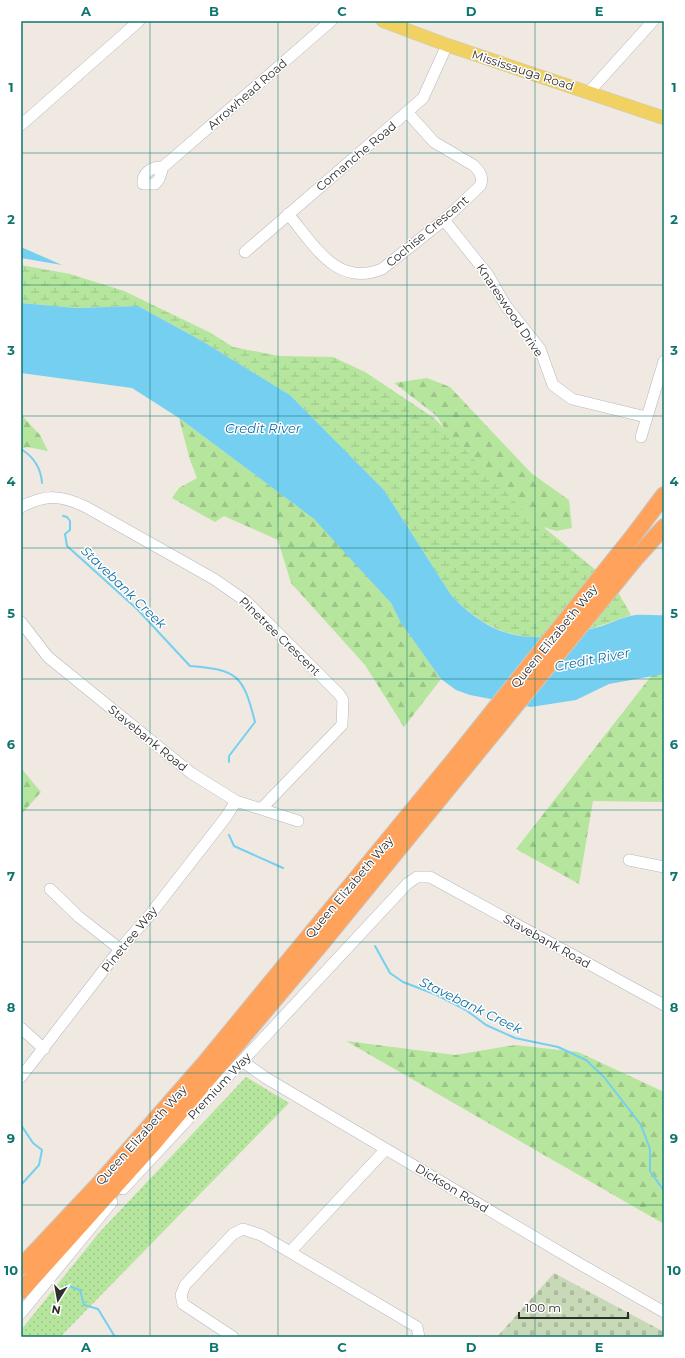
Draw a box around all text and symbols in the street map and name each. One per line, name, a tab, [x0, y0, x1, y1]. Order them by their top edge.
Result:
text: A	[80, 3, 92, 19]
text: B	[209, 3, 219, 19]
text: C	[337, 3, 347, 19]
text: D	[466, 3, 477, 19]
text: E	[595, 3, 604, 19]
street label: Mississauga Road	[470, 46, 576, 94]
street label: Arrowhead Road	[204, 55, 290, 133]
text: 1	[8, 79, 14, 95]
text: 1	[671, 79, 677, 95]
street label: Comanche Road	[313, 118, 399, 194]
street label: Cochise Crescent	[383, 192, 471, 270]
text: 2	[7, 211, 15, 227]
text: 2	[670, 211, 678, 227]
street label: Knareswood Drive	[473, 260, 547, 360]
text: 3	[6, 342, 15, 358]
text: 3	[669, 342, 678, 358]
water label: Credit River	[225, 420, 302, 436]
text: 4	[7, 473, 16, 489]
text: 4	[670, 473, 679, 489]
water label: Stavebank Creek	[78, 542, 171, 633]
street label: Queen Elizabeth Way	[508, 581, 601, 691]
street label: Pinetree Crescent	[236, 593, 324, 679]
text: 5	[7, 605, 15, 621]
text: 5	[670, 605, 678, 621]
water label: Credit River	[553, 644, 632, 674]
street label: Stavebank Road	[105, 701, 191, 775]
text: 6	[7, 736, 16, 752]
text: 6	[670, 736, 679, 752]
street label: Queen Elizabeth Way	[302, 832, 397, 941]
text: 7	[7, 868, 15, 884]
text: 7	[670, 868, 678, 884]
street label: Pinetree Way	[98, 903, 160, 975]
street label: Stavebank Road	[501, 911, 593, 971]
water label: Stavebank Creek	[417, 973, 526, 1037]
text: 8	[7, 999, 16, 1015]
text: 8	[670, 999, 679, 1015]
street label: Premium Way	[184, 1049, 254, 1123]
street label: Queen Elizabeth Way	[92, 1082, 190, 1188]
text: 9	[7, 1130, 15, 1146]
text: 9	[670, 1130, 678, 1146]
street label: Dickson Road	[413, 1160, 491, 1216]
text: 10	[4, 1262, 18, 1278]
text: 10	[667, 1262, 681, 1278]
north arrow	[38, 1280, 78, 1320]
scale bar	[519, 1294, 628, 1320]
text: 100 m	[525, 1300, 561, 1315]
text: N	[50, 1302, 62, 1318]
text: A	[80, 1339, 92, 1355]
text: B	[209, 1339, 219, 1355]
text: C	[337, 1339, 347, 1355]
text: D	[466, 1339, 477, 1355]
text: E	[595, 1339, 604, 1355]

